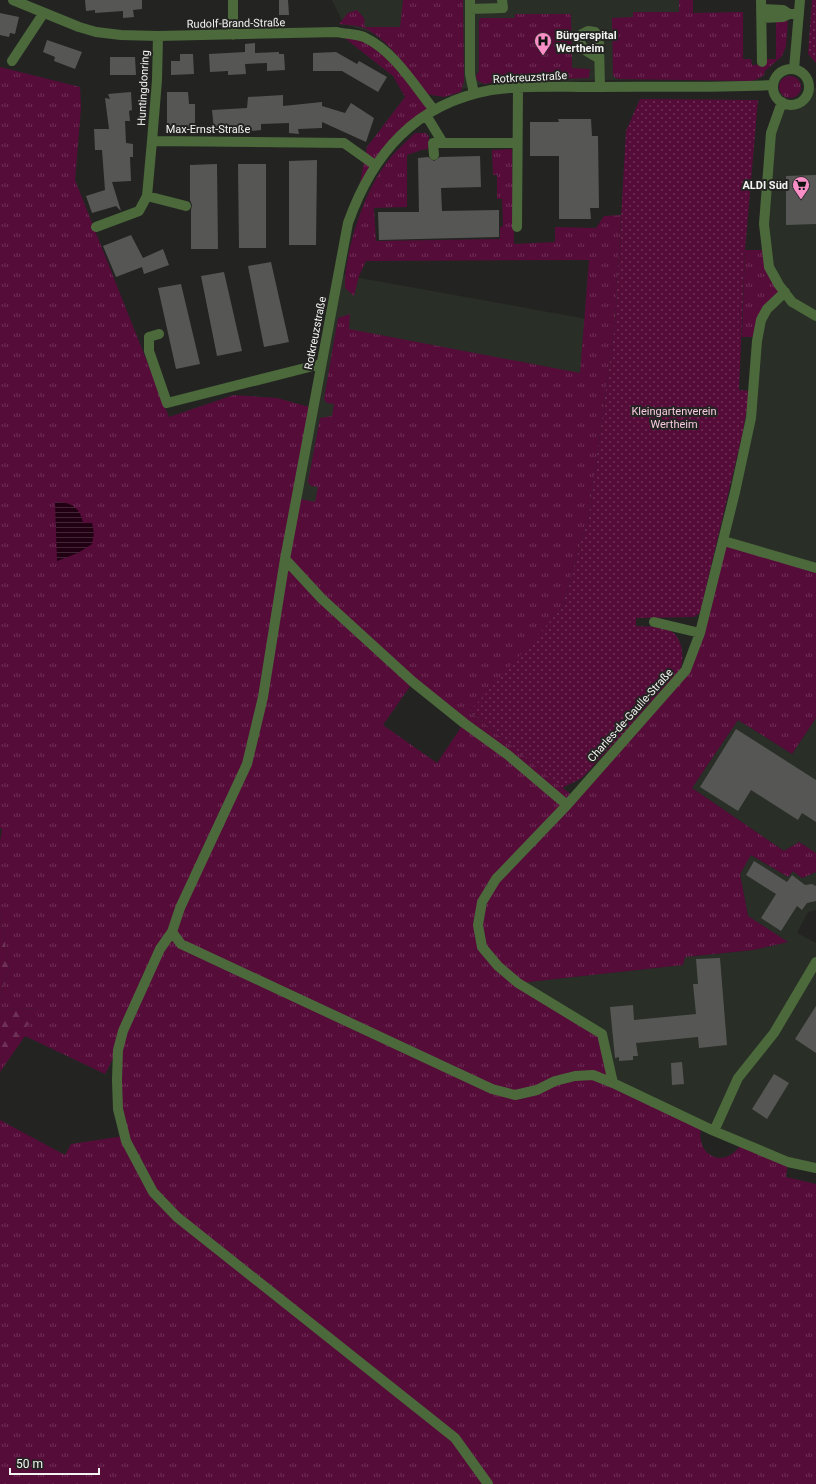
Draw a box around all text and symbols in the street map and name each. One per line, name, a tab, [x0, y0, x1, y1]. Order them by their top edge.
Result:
street label: Rudolf-Brand-Straße	[187, 16, 286, 31]
place label: Bürgerspital Wertheim	[556, 29, 617, 55]
hospital icon: Bürgerspital Wertheim	[533, 31, 553, 56]
street label: Huntingdonring	[135, 50, 152, 126]
street label: Rotkreuzstraße	[493, 69, 568, 86]
street label: Max-Ernst-Straße	[166, 123, 250, 136]
supermarket icon: ALDI Süd	[791, 175, 811, 200]
place label: ALDI Süd	[742, 179, 788, 192]
street label: Rotkreuzstraße	[302, 295, 329, 371]
park label: Kleingartenverein Wertheim	[631, 405, 717, 431]
street label: Charles-de-Gaulle-Straße	[585, 666, 676, 765]
scale bar	[10, 1450, 99, 1476]
text: 50 m	[16, 1457, 43, 1471]

